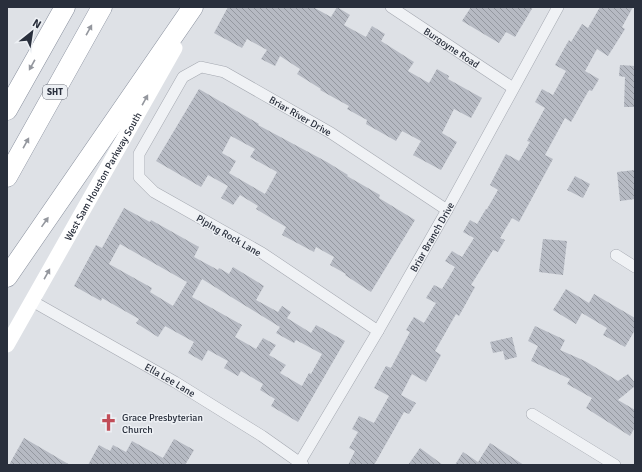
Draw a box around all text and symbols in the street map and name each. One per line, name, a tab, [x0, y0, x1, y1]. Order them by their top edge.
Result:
north arrow	[12, 12, 52, 52]
text: N	[30, 16, 43, 31]
one-way arrow	[86, 24, 93, 36]
street label: Burgoyne Road	[421, 25, 481, 71]
one-way arrow	[29, 59, 36, 71]
road number: SHT	[43, 85, 67, 99]
one-way arrow	[142, 94, 149, 106]
street label: Briar River Drive	[267, 94, 333, 139]
street label: West Sam Houston Parkway South	[62, 110, 144, 243]
one-way arrow	[23, 138, 29, 149]
street label: Briar Branch Drive	[408, 200, 457, 274]
street label: Piping Rock Lane	[194, 212, 263, 259]
one-way arrow	[41, 217, 49, 227]
one-way arrow	[44, 268, 51, 280]
street label: Ella Lee Lane	[142, 361, 197, 400]
place label: Grace Presbyterian Church	[122, 412, 203, 436]
church icon: Grace Presbyterian Church	[99, 413, 119, 433]

